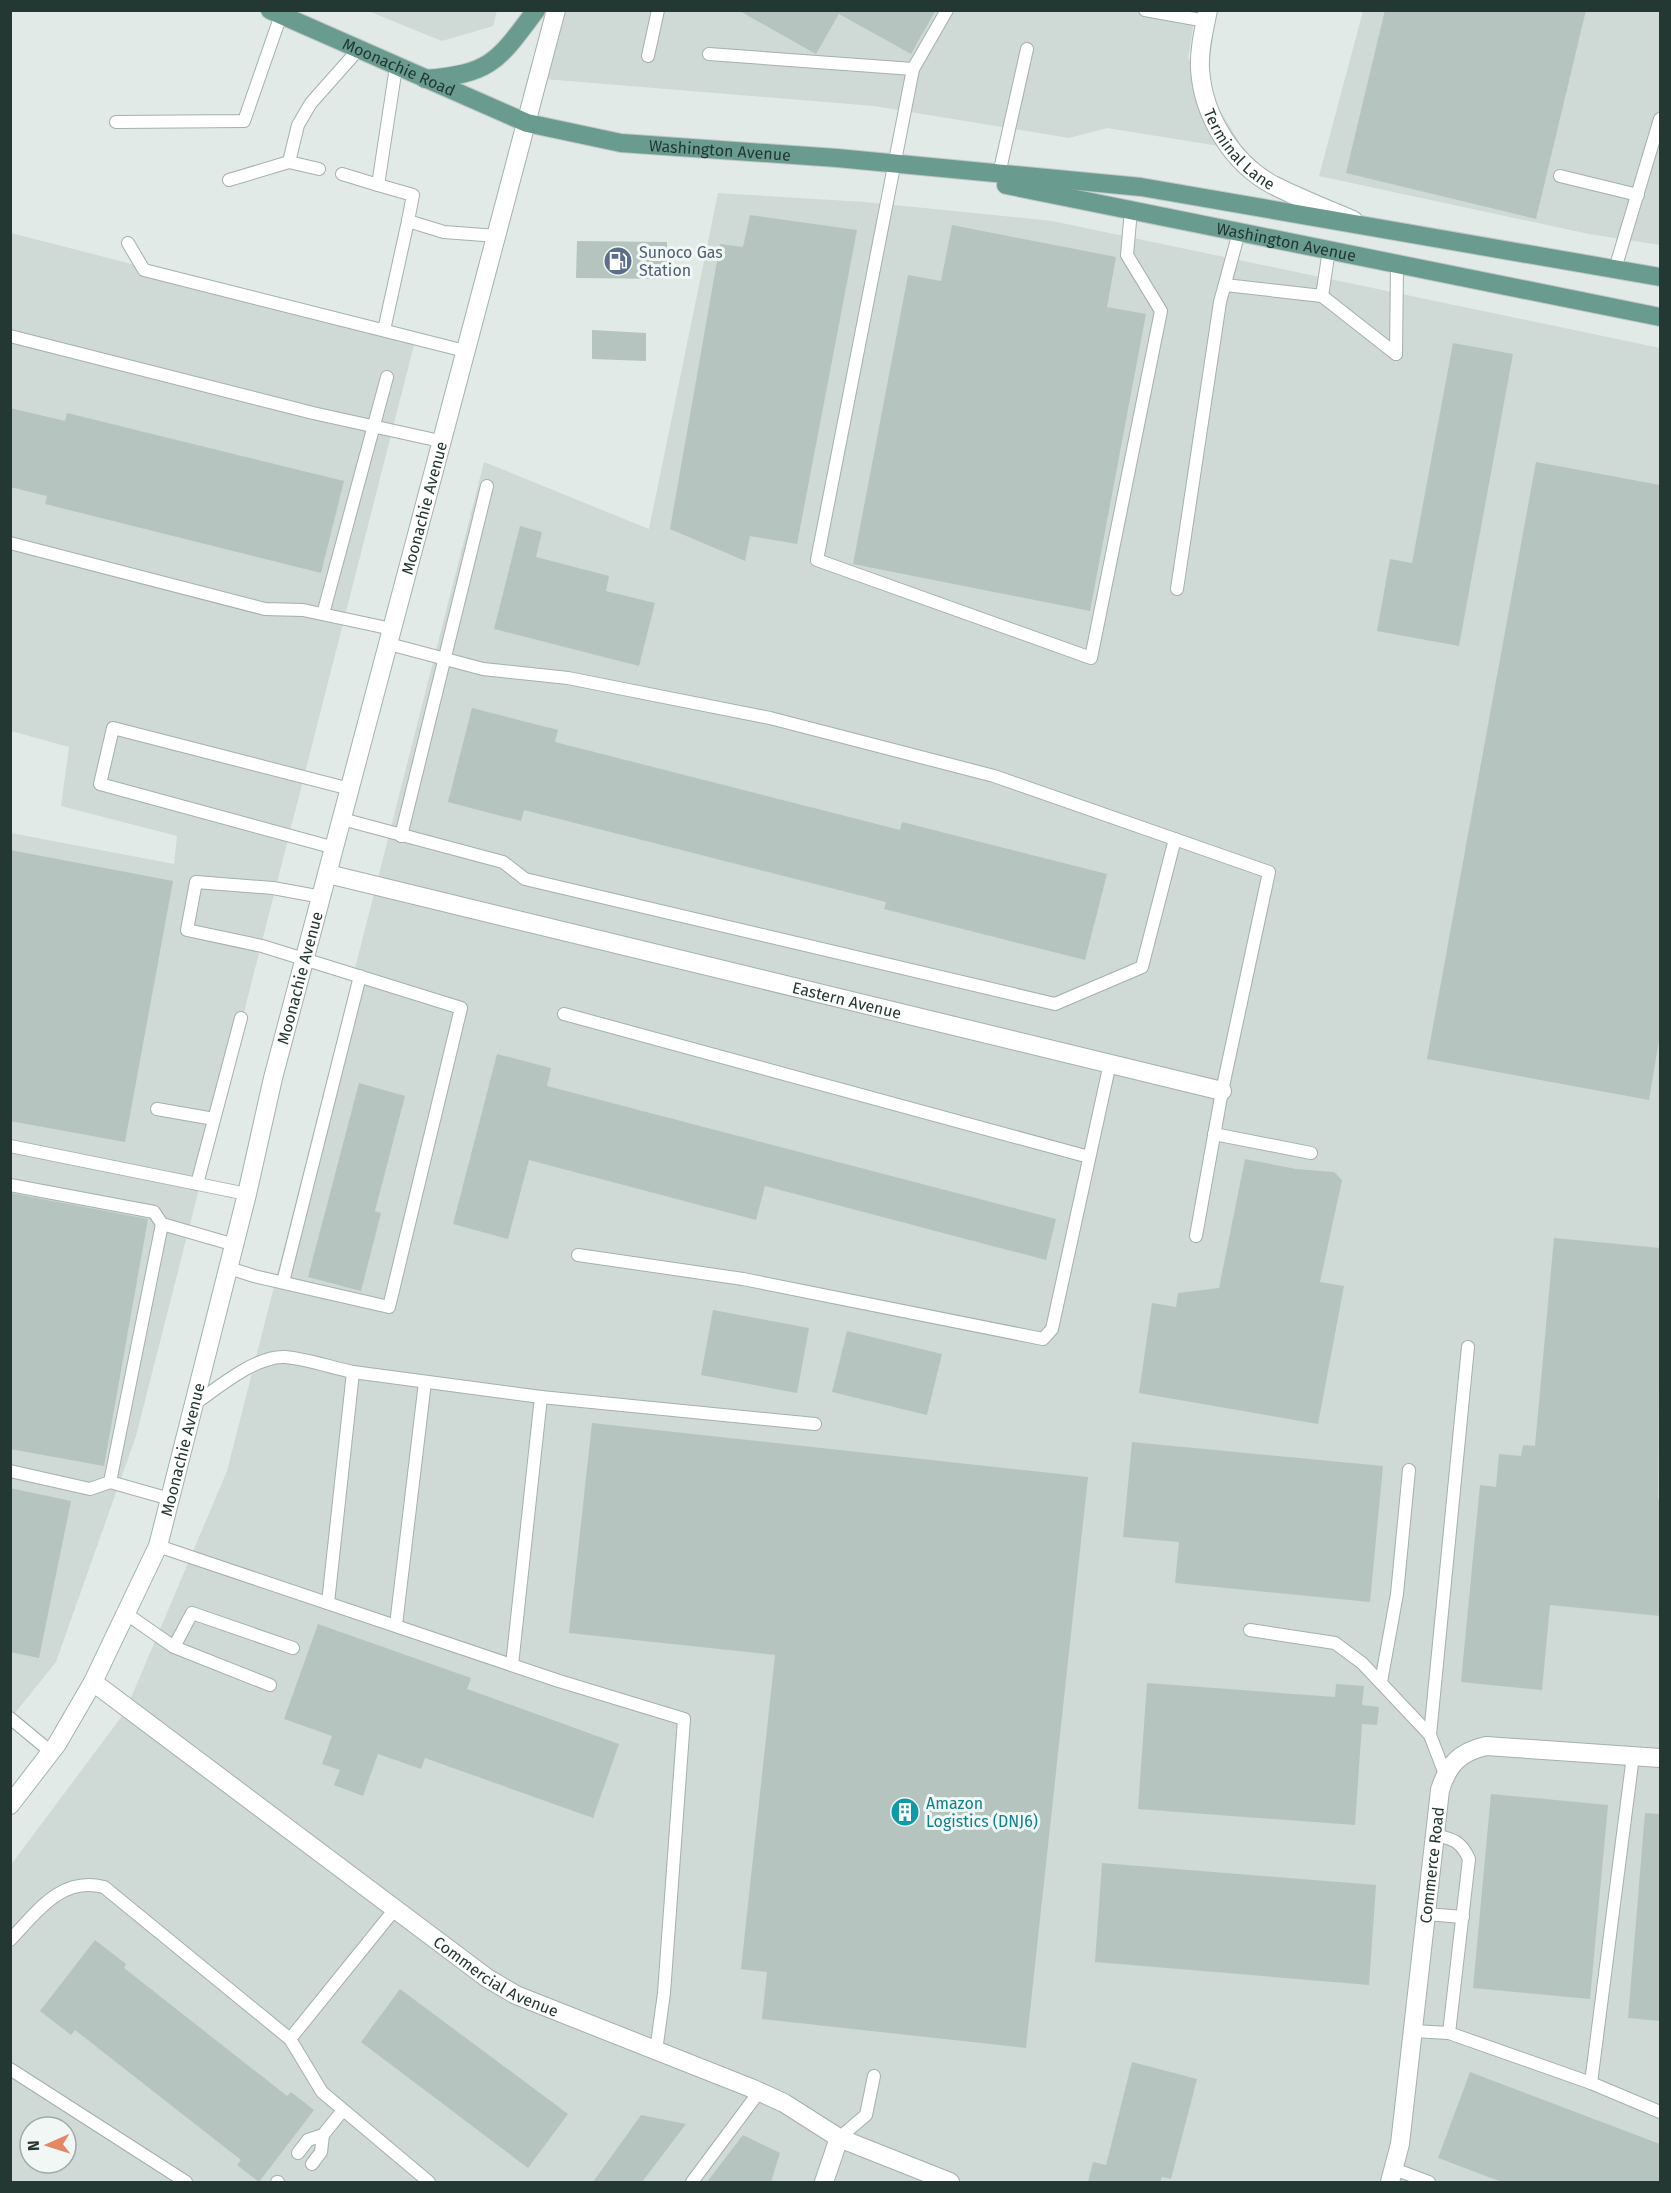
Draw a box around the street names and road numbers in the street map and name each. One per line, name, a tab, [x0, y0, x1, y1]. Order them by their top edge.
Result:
street label: Moonachie Road	[340, 34, 458, 100]
street label: Terminal Lane	[1200, 106, 1278, 194]
street label: Washington Avenue	[648, 135, 791, 164]
street label: Washington Avenue	[1215, 218, 1358, 265]
street label: Moonachie Avenue	[397, 439, 451, 577]
street label: Moonachie Avenue	[273, 909, 326, 1046]
street label: Eastern Avenue	[790, 978, 903, 1022]
street label: Moonachie Avenue	[156, 1381, 208, 1518]
street label: Commerce Road	[1416, 1806, 1448, 1924]
street label: Commercial Avenue	[430, 1932, 561, 2020]

